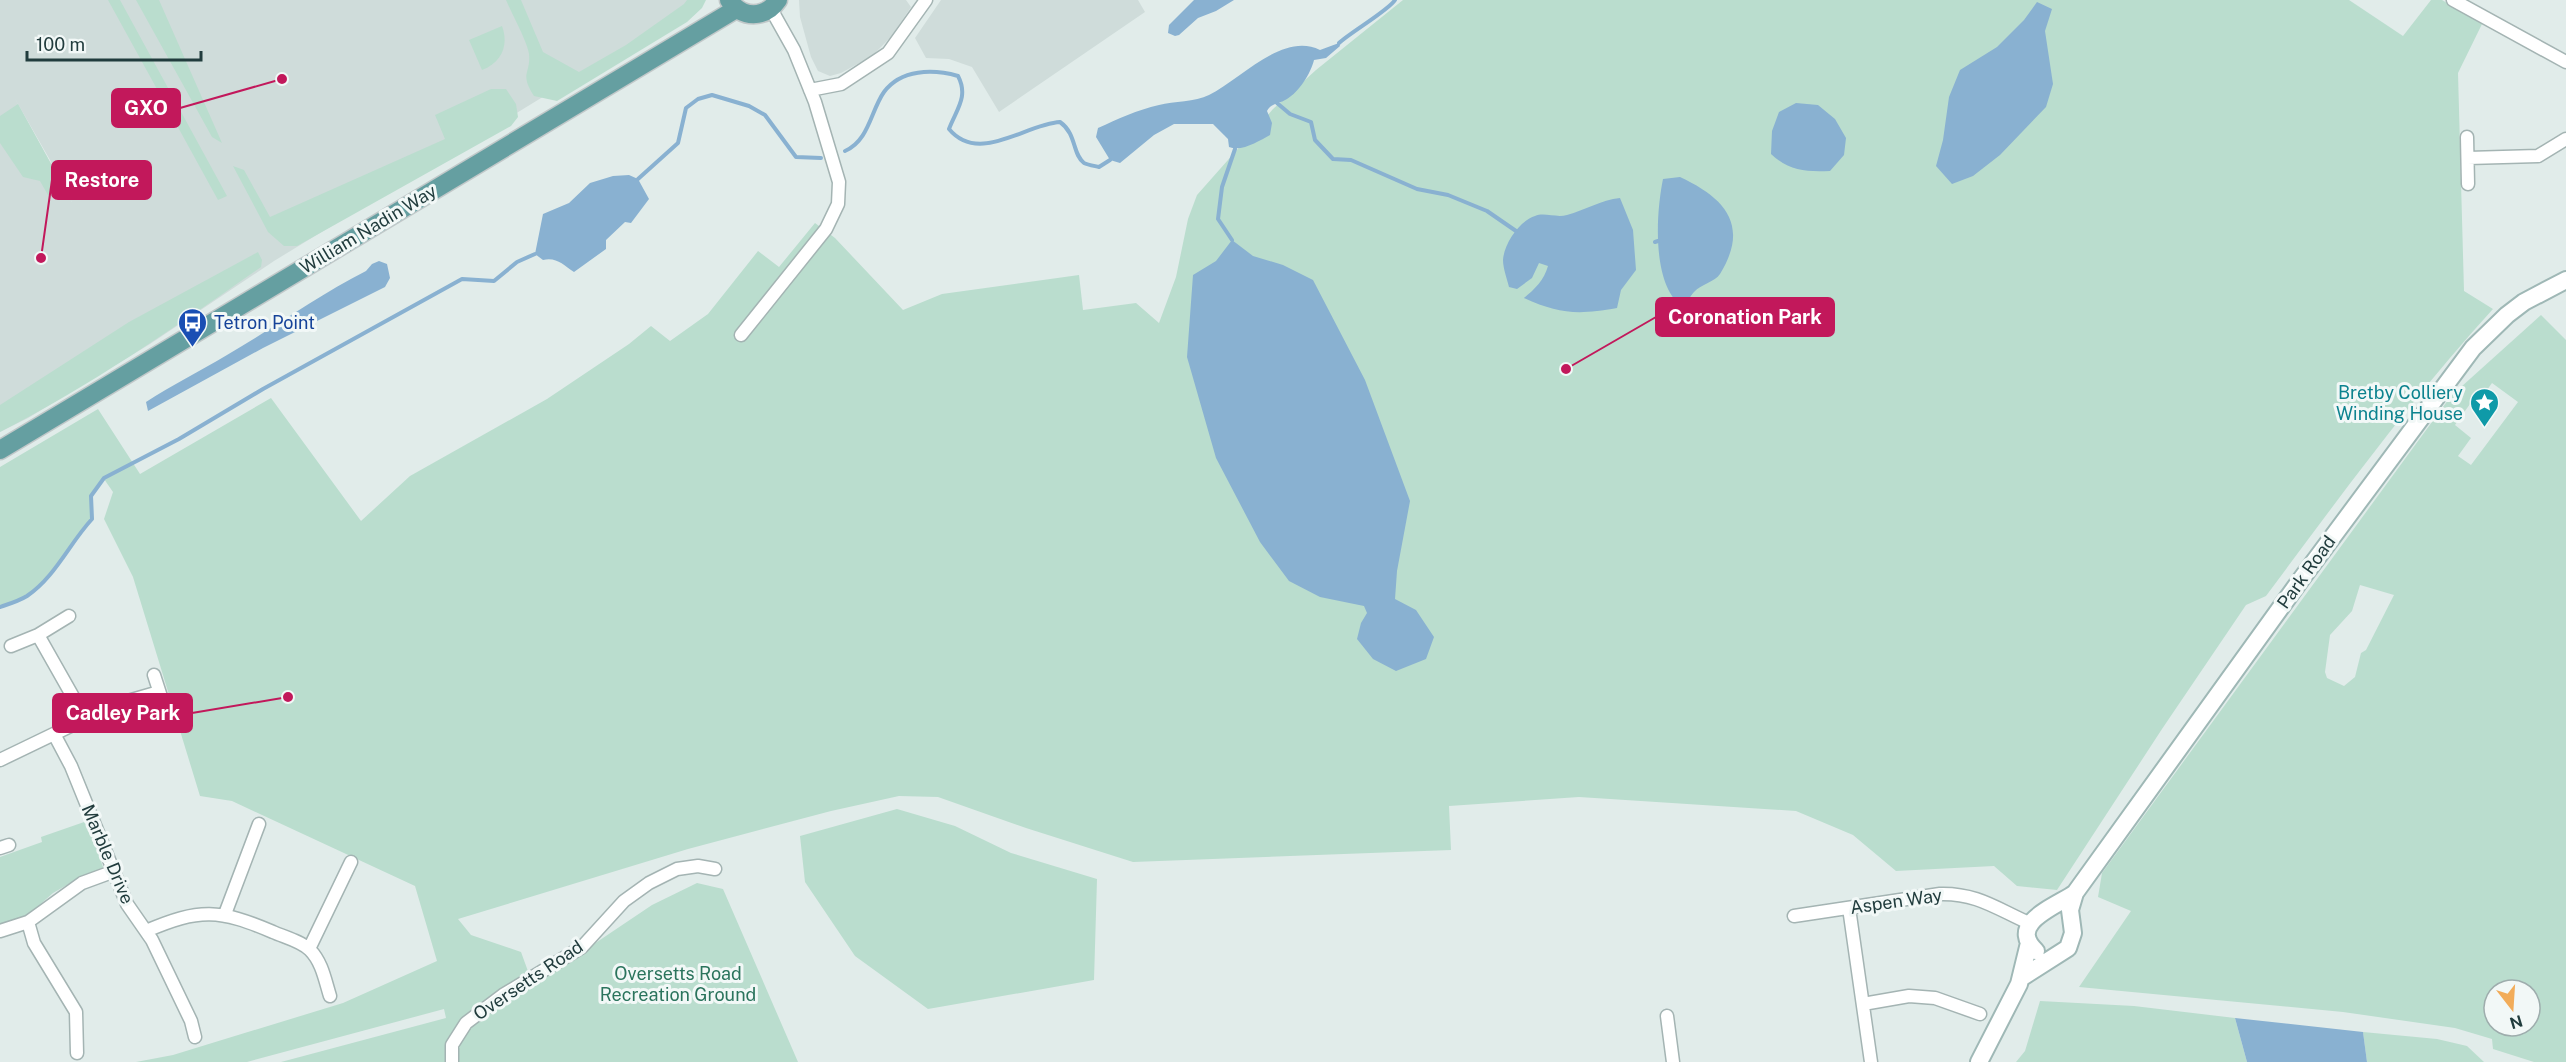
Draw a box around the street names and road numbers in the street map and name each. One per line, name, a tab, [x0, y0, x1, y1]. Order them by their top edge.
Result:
street label: William Nadin Way	[296, 180, 440, 278]
street label: Park Road	[2272, 531, 2340, 613]
street label: Marble Drive	[78, 801, 138, 907]
street label: Aspen Way	[1849, 884, 1944, 918]
street label: Oversetts Road	[469, 936, 587, 1024]

